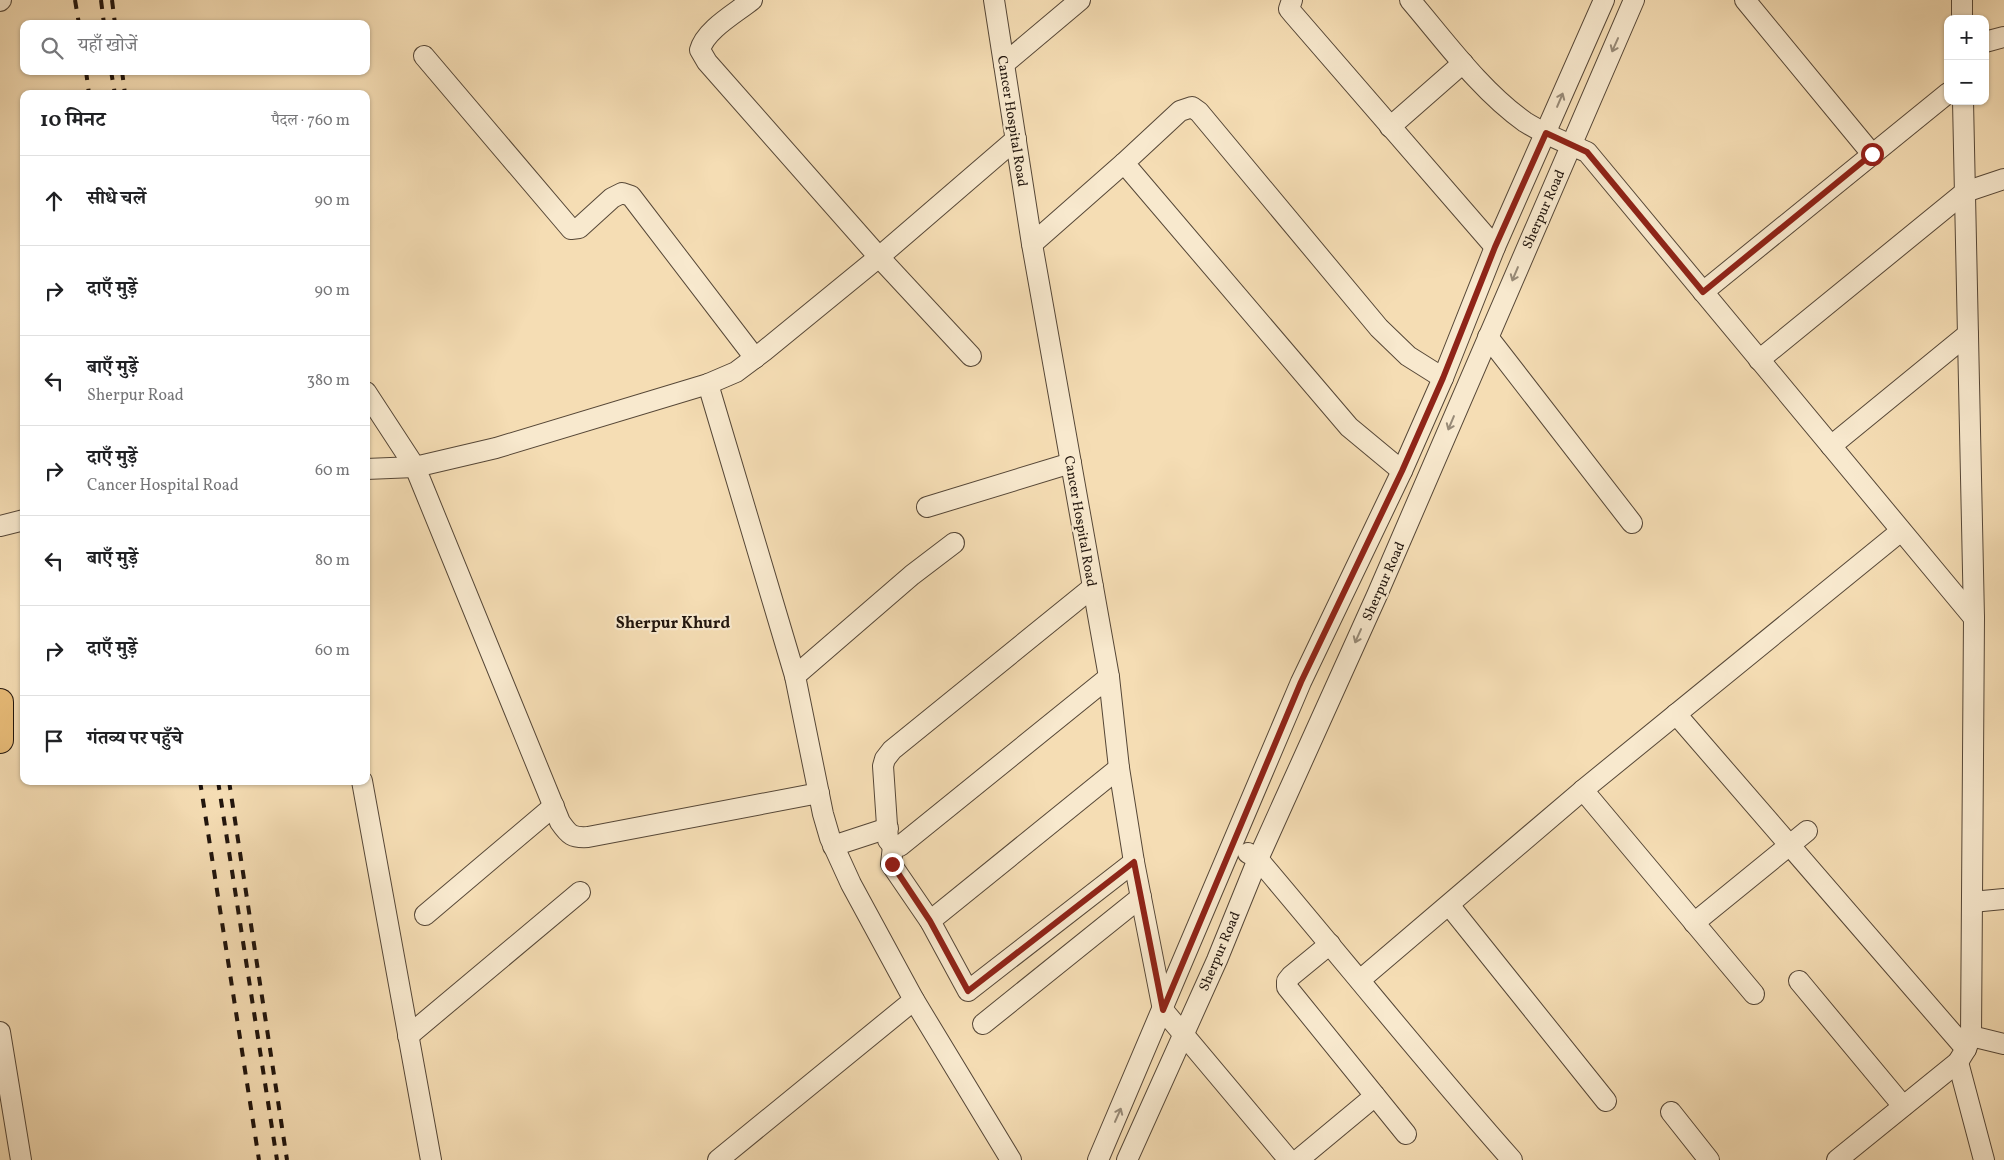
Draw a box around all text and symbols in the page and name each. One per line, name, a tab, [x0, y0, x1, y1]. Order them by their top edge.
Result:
map controls	[1944, 15, 1989, 105]
button: +	[1944, 15, 1989, 60]
search box	[20, 20, 370, 75]
text: यहाँ खोजें	[78, 33, 137, 59]
icon: search	[38, 34, 66, 62]
one-way arrow	[1609, 37, 1619, 52]
street label: Cancer Hospital Road	[992, 54, 1031, 188]
button: −	[1944, 60, 1989, 105]
one-way arrow	[1557, 93, 1566, 108]
text: 10 मिनट	[40, 106, 105, 135]
text: पैदल · 760 m	[271, 110, 350, 132]
route start	[1861, 143, 1884, 166]
street label: Sherpur Road	[1518, 167, 1570, 252]
text: सीधे चलें	[87, 186, 146, 212]
icon: ahead	[40, 187, 68, 215]
text: 90 m	[314, 190, 350, 212]
one-way arrow	[1509, 266, 1519, 281]
text: दाएँ मुड़ें	[87, 276, 137, 302]
icon: right	[40, 277, 68, 305]
text: 90 m	[314, 280, 350, 302]
text: बाएँ मुड़ें	[87, 355, 138, 381]
icon: left	[40, 367, 68, 395]
text: 380 m	[307, 370, 350, 392]
text: Sherpur Road	[87, 385, 184, 407]
one-way arrow	[1446, 415, 1456, 430]
text: दाएँ मुड़ें	[87, 445, 137, 471]
street label: Cancer Hospital Road	[1059, 454, 1100, 588]
icon: right	[40, 457, 68, 485]
text: 60 m	[315, 460, 350, 482]
text: Cancer Hospital Road	[87, 475, 239, 497]
street label: Sherpur Road	[1358, 539, 1410, 624]
text: बाएँ मुड़ें	[87, 546, 138, 572]
icon: left	[40, 547, 68, 575]
text: 80 m	[315, 550, 350, 572]
district label: Sherpur Khurd	[616, 613, 730, 635]
one-way arrow	[1353, 628, 1363, 643]
text: दाएँ मुड़ें	[87, 636, 137, 662]
icon: right	[40, 637, 68, 665]
text: 60 m	[315, 640, 350, 662]
text: गंतव्य पर पहुँचे	[87, 726, 182, 752]
icon: arrive	[40, 727, 68, 755]
route end	[881, 853, 904, 876]
street label: Sherpur Road	[1195, 909, 1246, 994]
one-way arrow	[1113, 1108, 1123, 1123]

